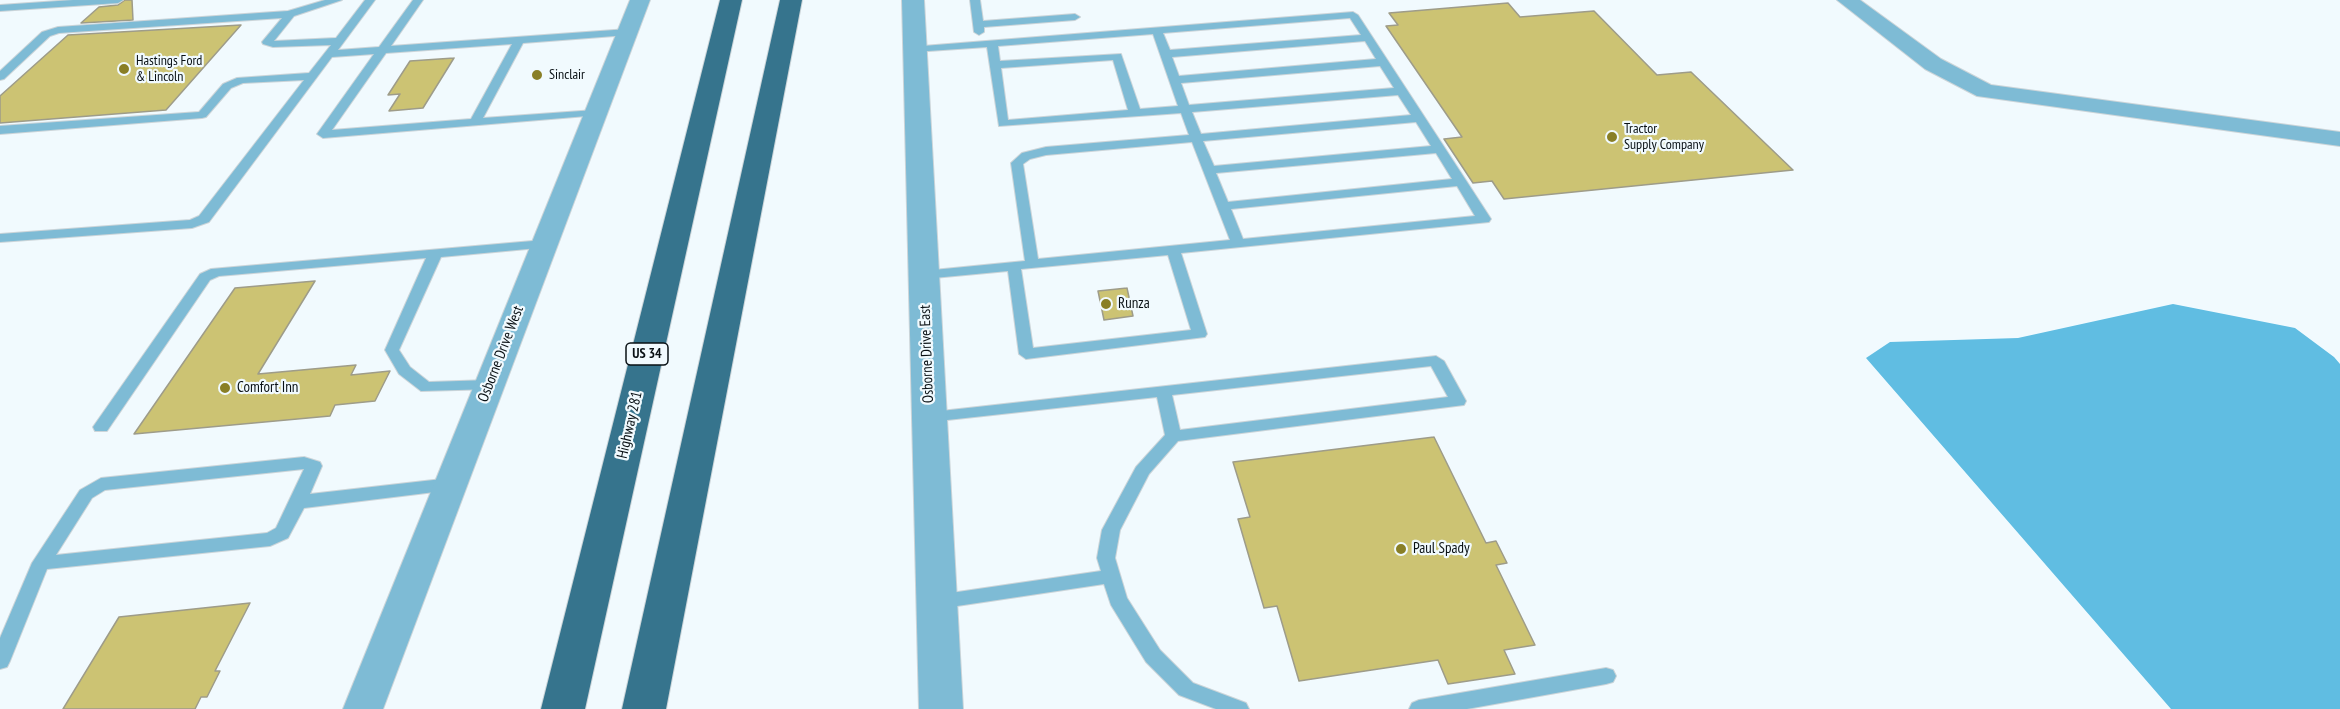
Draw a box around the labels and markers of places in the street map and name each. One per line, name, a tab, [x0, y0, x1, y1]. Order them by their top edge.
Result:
place label: Hastings Ford & Lincoln	[136, 53, 202, 86]
marker: Hastings Ford & Lincoln	[117, 62, 131, 76]
place label: Sinclair	[549, 67, 585, 83]
marker: Sinclair	[530, 68, 544, 82]
place label: Tractor Supply Company	[1624, 121, 1704, 154]
marker: Tractor Supply Company	[1605, 130, 1619, 144]
place label: Runza	[1118, 295, 1150, 313]
marker: Runza	[1099, 297, 1113, 311]
place label: Comfort Inn	[237, 379, 298, 397]
marker: Comfort Inn	[218, 381, 232, 395]
place label: Paul Spady	[1413, 540, 1470, 558]
marker: Paul Spady	[1394, 542, 1408, 556]

